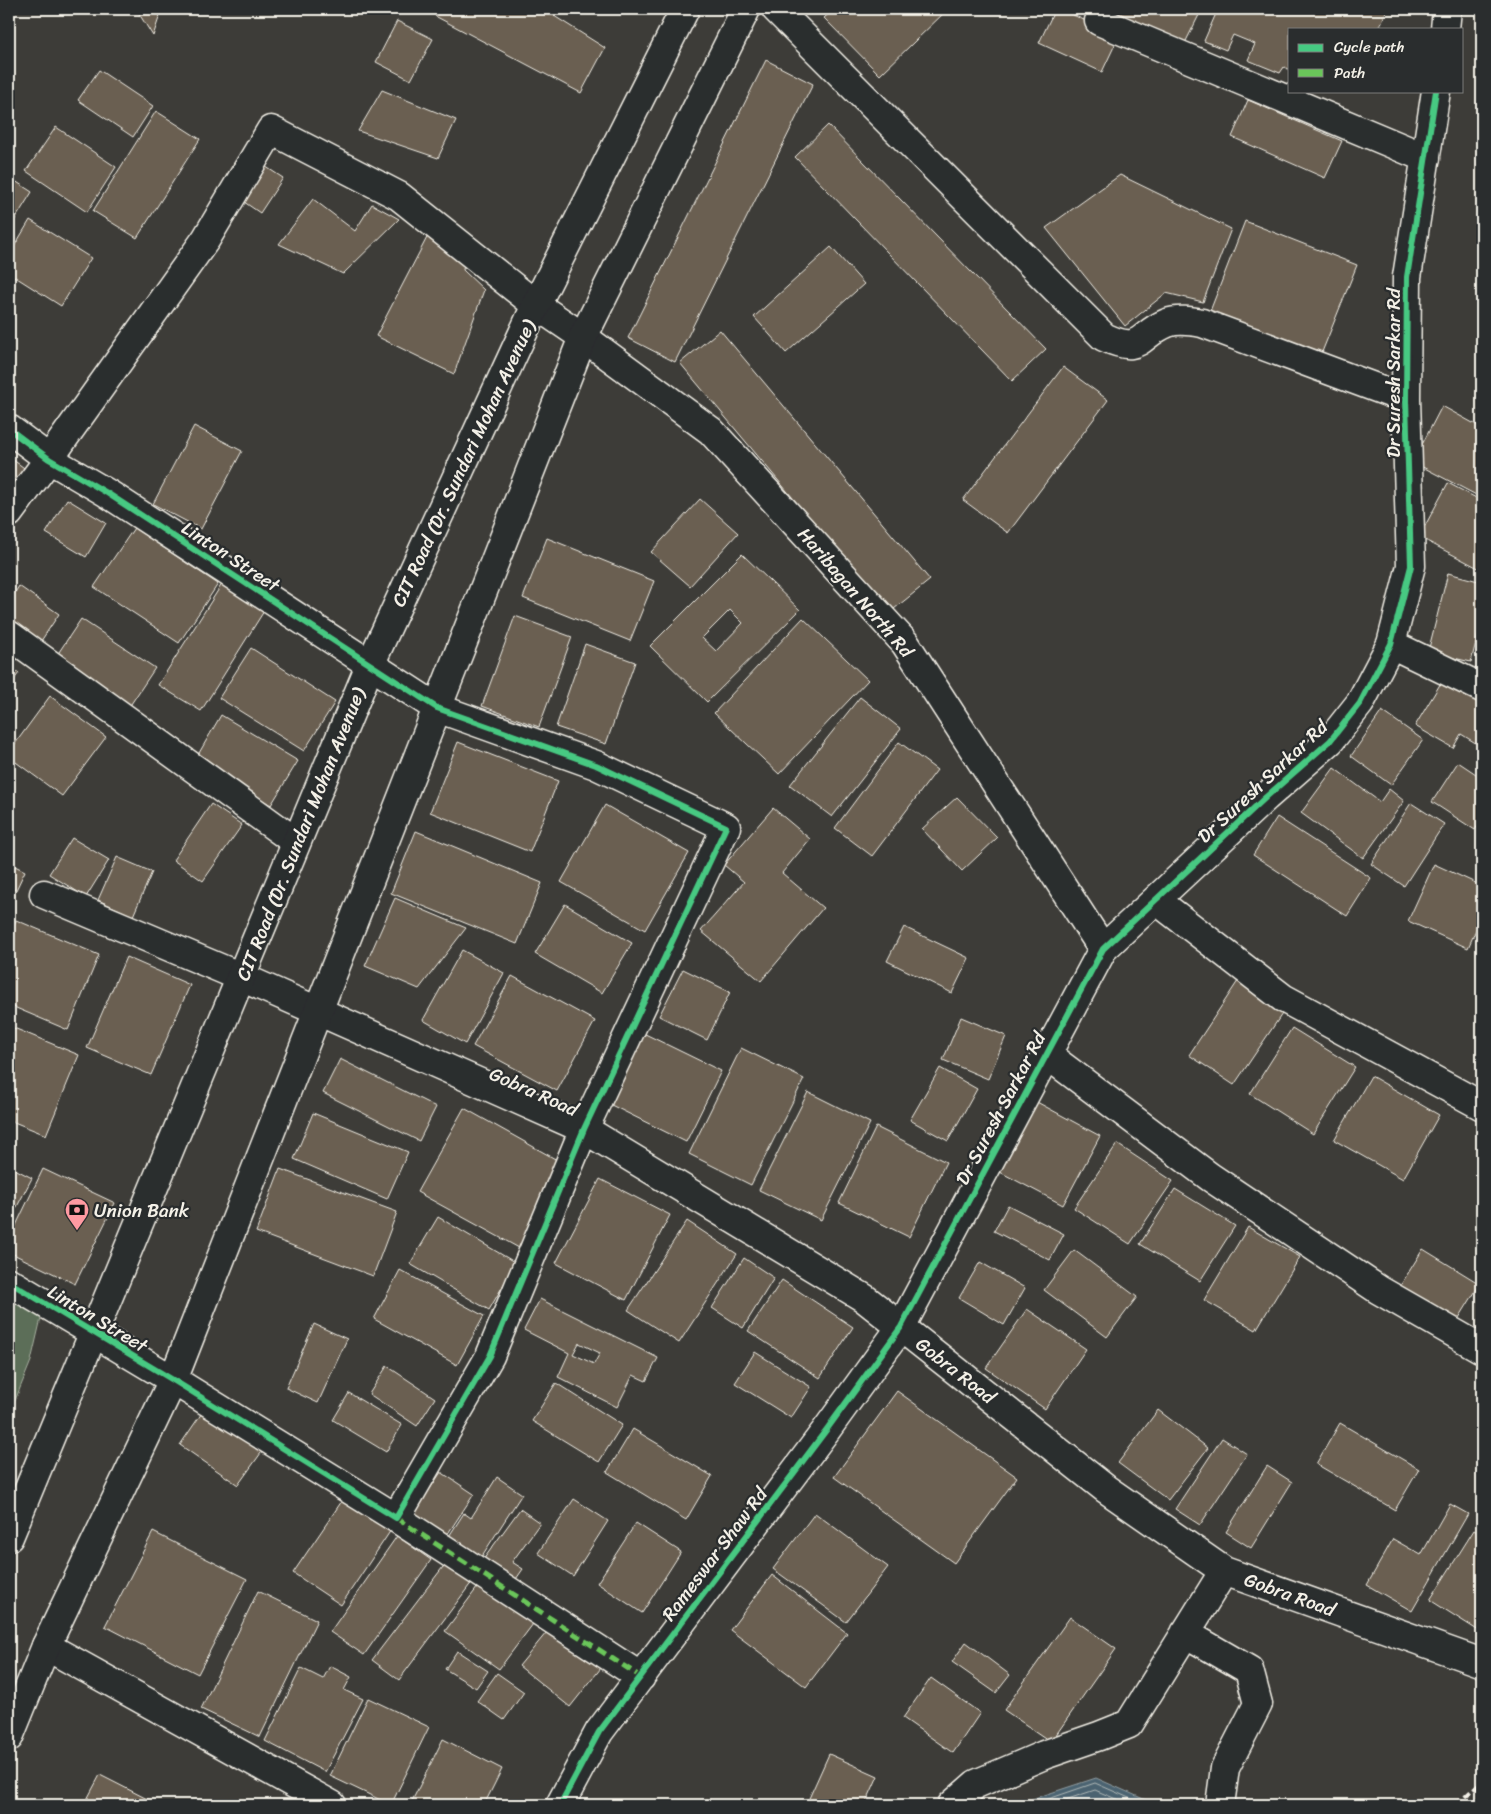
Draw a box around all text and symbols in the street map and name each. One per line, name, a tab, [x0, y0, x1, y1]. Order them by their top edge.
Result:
legend	[1288, 28, 1464, 92]
text: Cycle path	[1334, 34, 1405, 60]
text: Path	[1334, 60, 1365, 86]
street label: Dr Suresh Sarkar Rd	[1377, 287, 1410, 458]
street label: CIT Road (Dr. Sundari Mohan Avenue)	[382, 313, 545, 612]
street label: Linton Street	[175, 512, 288, 602]
street label: Haribagan North Rd	[789, 519, 923, 666]
street label: CIT Road (Dr. Sundari Mohan Avenue)	[226, 681, 375, 986]
street label: Dr Suresh Sarkar Rd	[1189, 711, 1336, 851]
street label: Dr Suresh Sarkar Rd	[946, 1025, 1055, 1191]
street label: Gobra Road	[484, 1057, 586, 1127]
place label: Union Bank	[94, 1194, 190, 1227]
bank icon: Union Bank	[64, 1197, 90, 1231]
street label: Linton Street	[41, 1275, 155, 1362]
street label: Gobra Road	[908, 1328, 1005, 1414]
street label: Rameswar Shaw Rd	[653, 1479, 777, 1628]
street label: Gobra Road	[1240, 1563, 1342, 1627]

